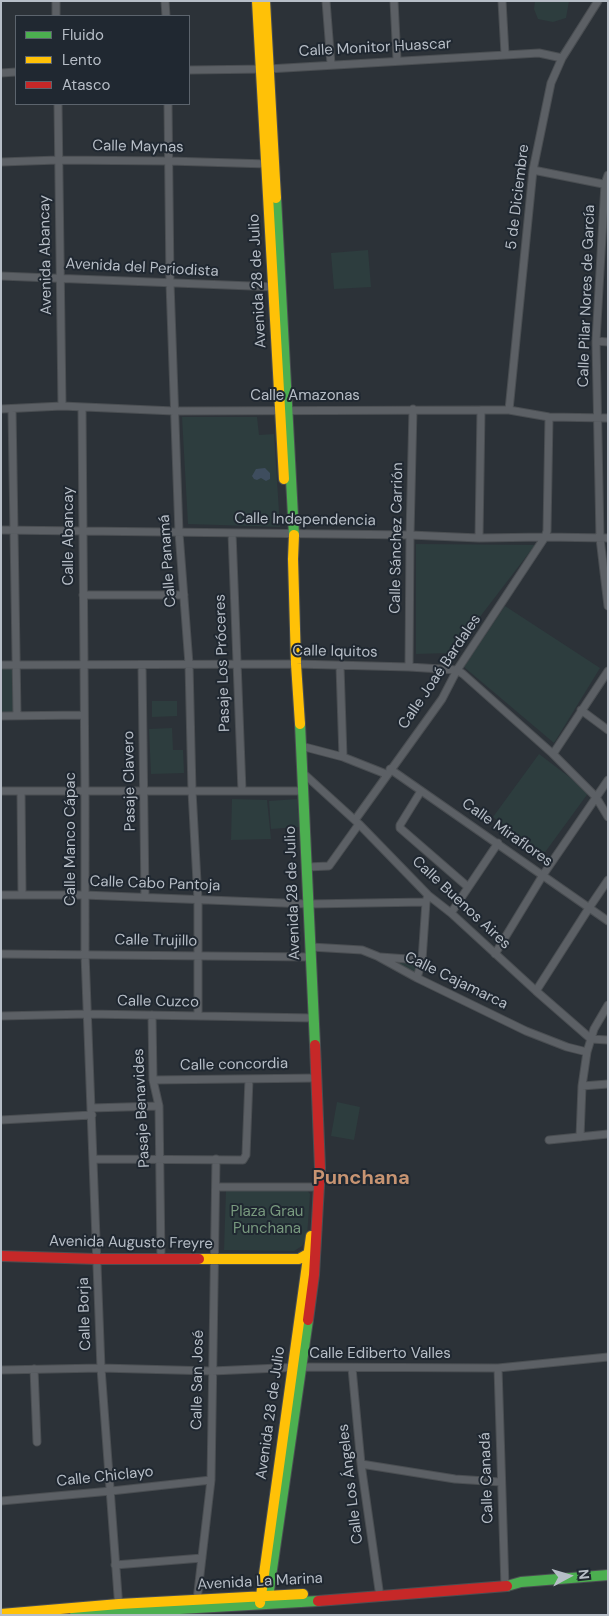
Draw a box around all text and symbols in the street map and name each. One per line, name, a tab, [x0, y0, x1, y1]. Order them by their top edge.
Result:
legend	[15, 15, 190, 105]
text: Fluido	[62, 25, 104, 45]
street label: Calle Monitor Huascar	[298, 35, 452, 61]
text: Lento	[62, 50, 101, 70]
text: Atasco	[62, 75, 110, 95]
street label: Calle Maynas	[92, 137, 184, 157]
street label: 5 de Diciembre	[503, 143, 533, 251]
street label: Avenida Abancay	[36, 195, 56, 315]
street label: Calle Pilar Nores de García	[575, 204, 599, 388]
street label: Avenida 28 de Julio	[245, 213, 271, 349]
street label: Avenida del Periodista	[65, 255, 219, 281]
street label: Calle Amazonas	[250, 387, 360, 405]
street label: Calle Sánchez Carrión	[387, 462, 407, 614]
street label: Calle Abancay	[60, 486, 78, 586]
street label: Calle Independencia	[234, 510, 376, 530]
street label: Calle Panamá	[156, 514, 180, 608]
street label: Pasaje Los Próceres	[212, 594, 234, 732]
street label: Calle Joaé Bardales	[395, 611, 485, 733]
street label: Calle Iquitos	[292, 642, 378, 662]
street label: Pasaje Clavero	[120, 731, 140, 831]
street label: Calle Manco Cápac	[62, 772, 80, 906]
street label: Calle Miraflores	[458, 795, 556, 871]
street label: Avenida 28 de Julio	[282, 826, 304, 960]
street label: Calle Buenos Aires	[408, 853, 514, 953]
street label: Calle Cabo Pantoja	[89, 873, 221, 895]
street label: Calle Trujillo	[115, 931, 197, 951]
street label: Calle Cajamarca	[402, 948, 510, 1014]
street label: Calle Cuzco	[117, 992, 199, 1012]
street label: Pasaje Benavides	[130, 1048, 154, 1168]
street label: Calle concordia	[180, 1055, 288, 1075]
district label: Punchana	[312, 1167, 410, 1191]
park label: Plaza Grau Punchana	[231, 1203, 303, 1238]
street label: Avenida Augusto Freyre	[49, 1233, 213, 1253]
street label: Calle Borja	[75, 1277, 95, 1351]
street label: Calle San José	[188, 1330, 208, 1430]
street label: Avenida 28 de Julio	[253, 1345, 289, 1481]
street label: Calle Ediberto Valles	[309, 1345, 451, 1363]
street label: Calle Los Ángeles	[335, 1423, 367, 1545]
street label: Calle Canadá	[476, 1432, 498, 1524]
street label: Calle Chiclayo	[56, 1463, 154, 1491]
north arrow	[544, 1551, 594, 1601]
text: N	[574, 1568, 593, 1580]
street label: Avenida La Marina	[197, 1570, 323, 1594]

